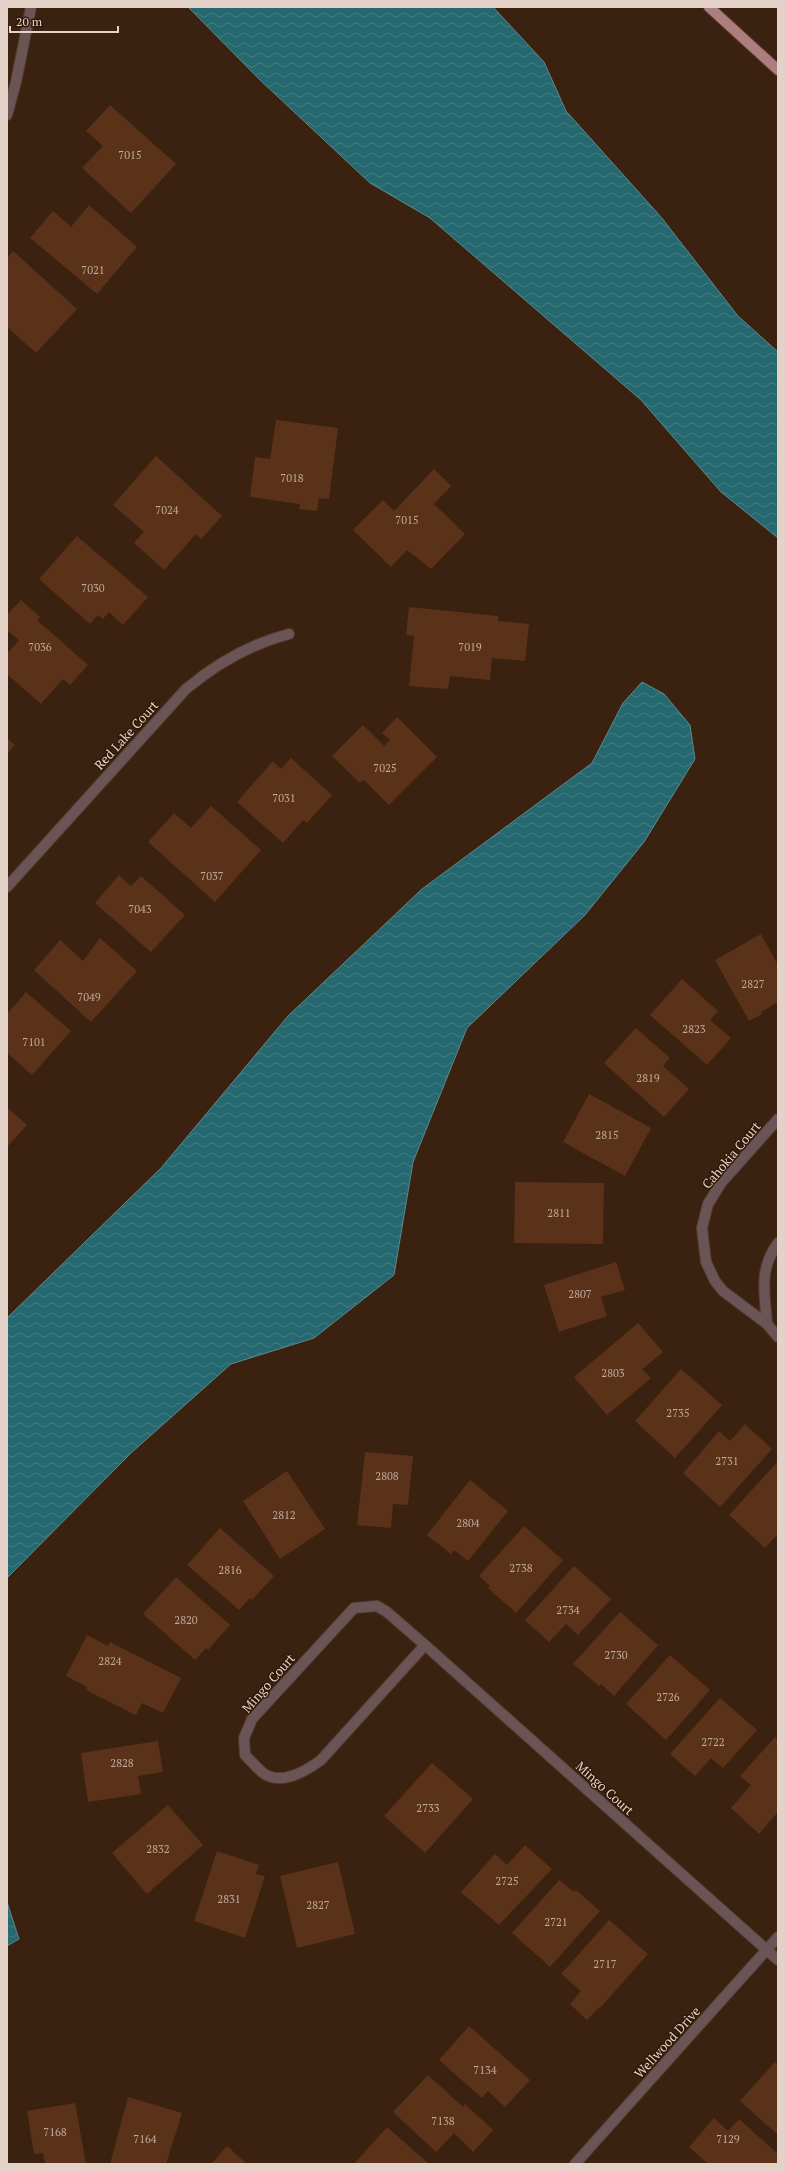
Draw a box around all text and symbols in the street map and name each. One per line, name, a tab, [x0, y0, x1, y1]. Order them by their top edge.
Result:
scale bar	[10, 8, 118, 34]
text: 20 m	[16, 14, 43, 29]
house number: 7015	[118, 148, 142, 162]
house number: 7021	[81, 263, 105, 277]
house number: 7018	[280, 471, 304, 485]
house number: 7024	[155, 503, 179, 517]
house number: 7015	[395, 513, 419, 527]
house number: 7030	[81, 581, 105, 595]
house number: 7036	[28, 640, 52, 654]
house number: 7019	[458, 640, 482, 654]
street label: Red Lake Court	[90, 696, 162, 774]
house number: 7025	[373, 761, 397, 775]
house number: 7031	[272, 791, 296, 805]
house number: 7037	[200, 869, 224, 883]
house number: 7043	[128, 902, 152, 916]
house number: 2827	[741, 977, 765, 991]
house number: 7049	[77, 990, 101, 1004]
house number: 2823	[682, 1022, 706, 1036]
house number: 7101	[22, 1035, 46, 1049]
house number: 2819	[636, 1071, 660, 1085]
street label: Cahokia Court	[698, 1117, 765, 1192]
house number: 2815	[595, 1128, 619, 1142]
house number: 2811	[547, 1206, 571, 1220]
house number: 2807	[568, 1287, 592, 1301]
house number: 2803	[601, 1366, 625, 1380]
house number: 2735	[666, 1406, 690, 1420]
house number: 2731	[715, 1454, 739, 1468]
house number: 2808	[375, 1469, 399, 1483]
house number: 2812	[272, 1508, 296, 1522]
house number: 2804	[456, 1516, 480, 1530]
house number: 2738	[509, 1561, 533, 1575]
house number: 2816	[218, 1563, 242, 1577]
house number: 2734	[556, 1603, 580, 1617]
house number: 2820	[174, 1613, 198, 1627]
house number: 2730	[604, 1648, 628, 1662]
street label: Mingo Court	[237, 1650, 299, 1716]
house number: 2824	[98, 1654, 122, 1668]
house number: 2726	[656, 1690, 680, 1704]
house number: 2722	[701, 1735, 725, 1749]
house number: 2828	[110, 1756, 134, 1770]
street label: Mingo Court	[572, 1757, 638, 1819]
house number: 2733	[416, 1801, 440, 1815]
house number: 2832	[146, 1842, 170, 1856]
house number: 2725	[495, 1874, 519, 1888]
house number: 2831	[217, 1892, 241, 1906]
house number: 2827	[306, 1898, 330, 1912]
house number: 2721	[544, 1915, 568, 1929]
house number: 2717	[593, 1957, 617, 1971]
street label: Wellwood Drive	[630, 2002, 704, 2082]
house number: 7134	[473, 2063, 497, 2077]
house number: 7138	[431, 2114, 455, 2128]
house number: 7168	[43, 2125, 67, 2139]
house number: 7164	[133, 2132, 157, 2146]
house number: 7129	[716, 2132, 740, 2146]

